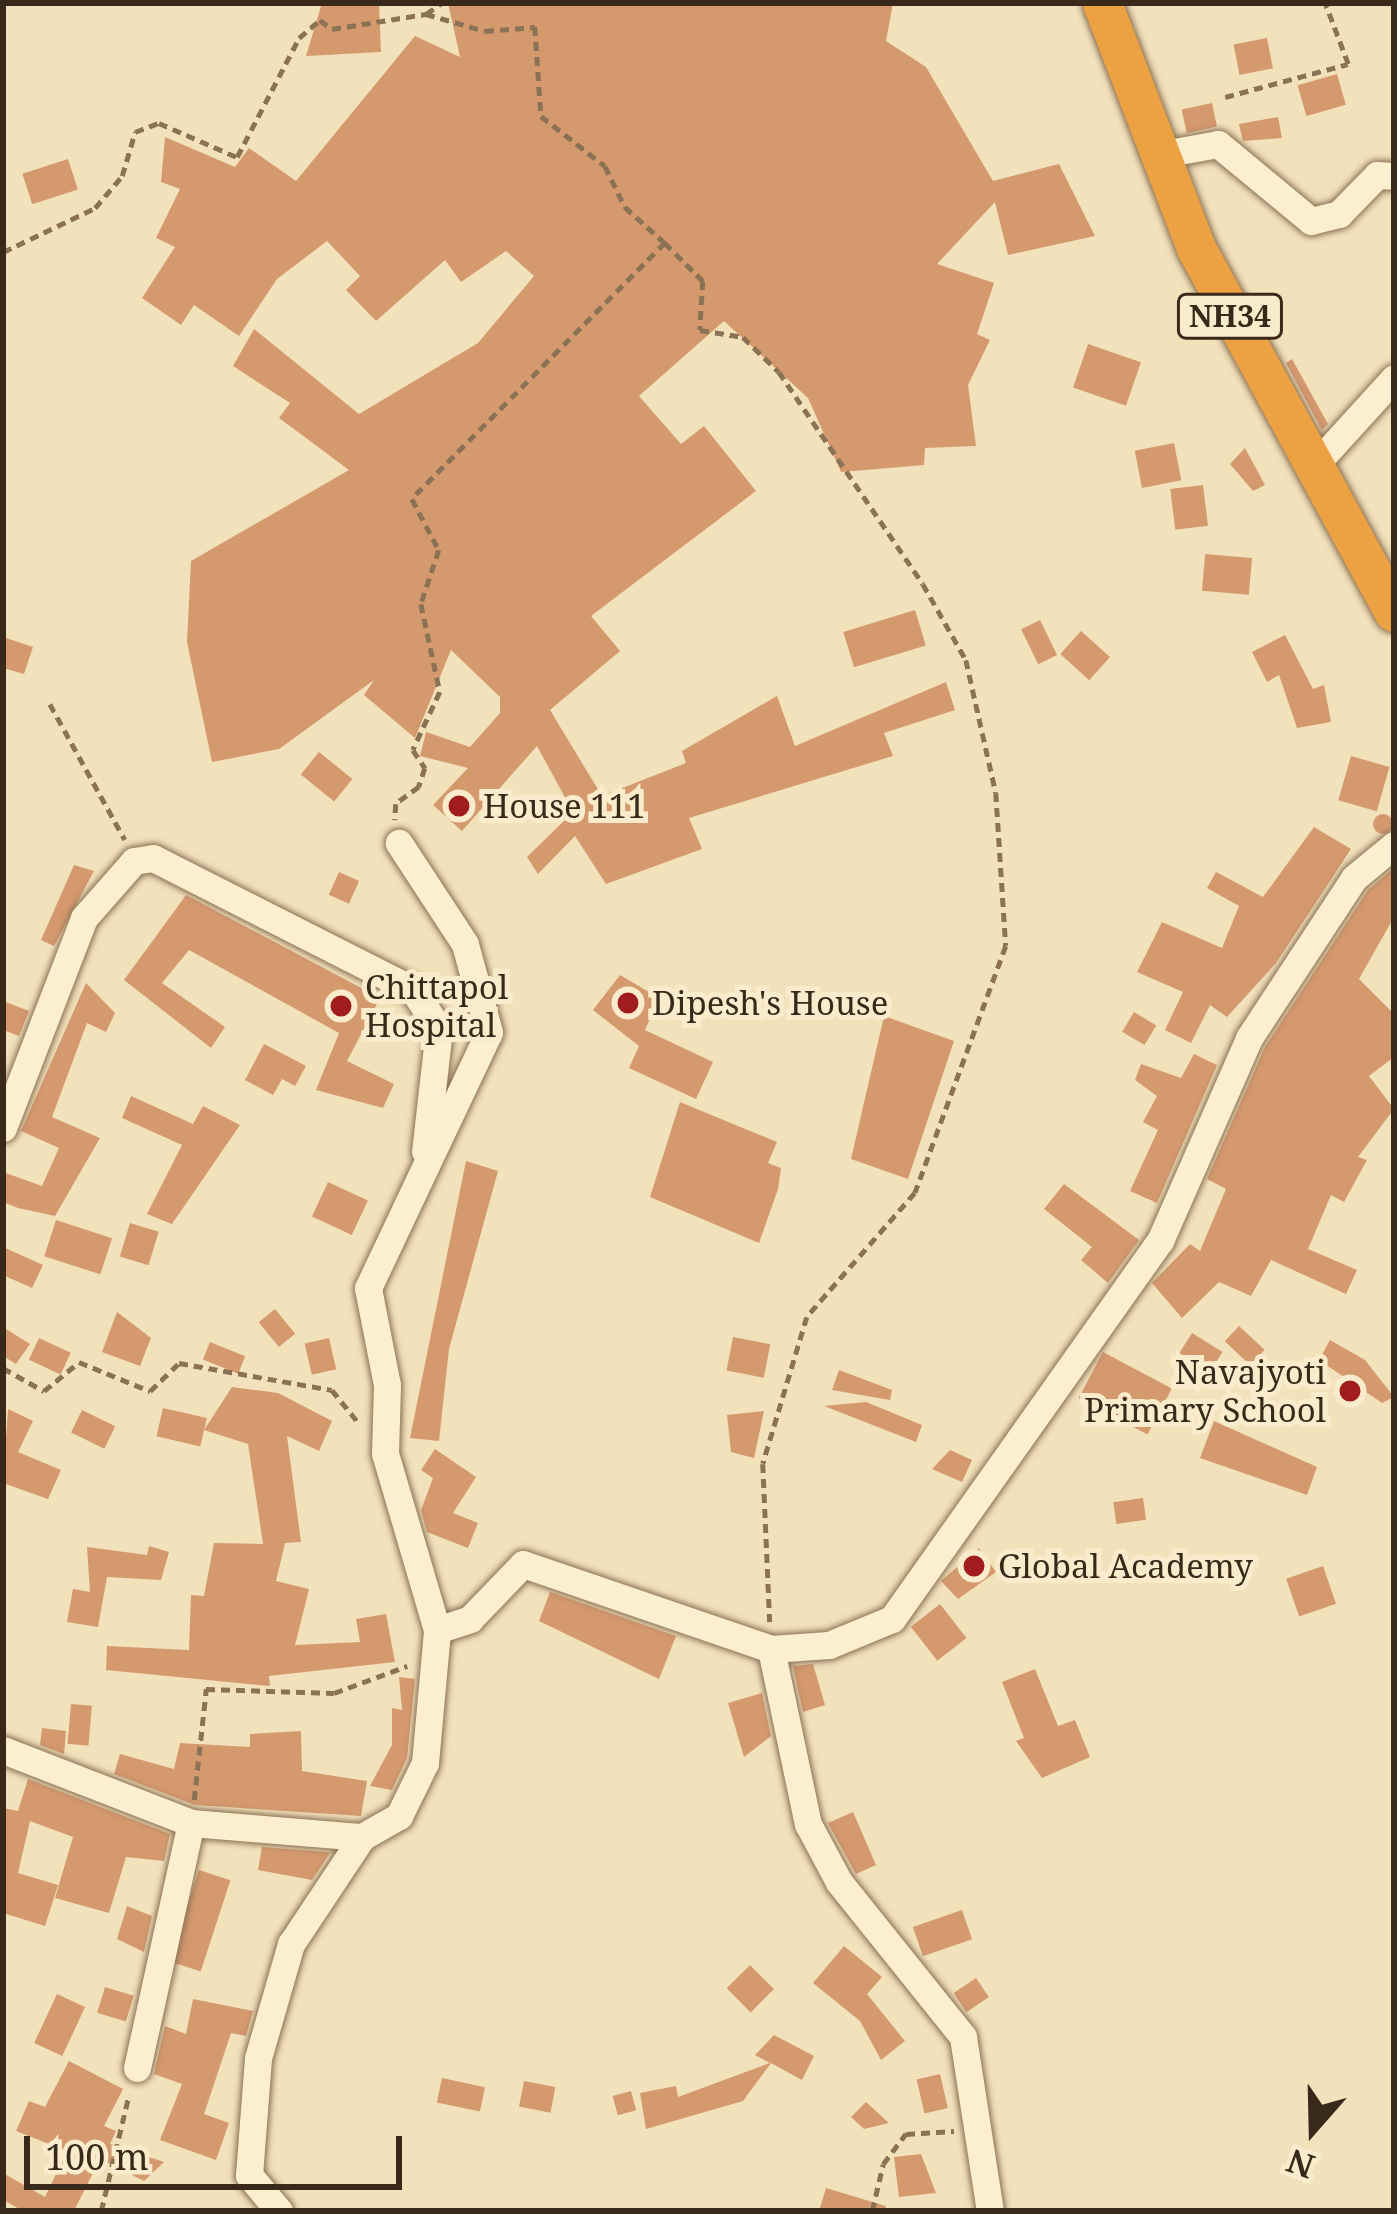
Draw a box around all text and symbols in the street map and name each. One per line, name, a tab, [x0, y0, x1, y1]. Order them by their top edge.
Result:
road number: NH34	[1176, 292, 1284, 340]
place label: House 111	[483, 786, 646, 826]
marker: House 111	[446, 793, 472, 819]
place label: Chittapol Hospital	[365, 967, 508, 1045]
place label: Dipesh's House	[652, 983, 888, 1023]
marker: Dipesh's House	[615, 990, 641, 1016]
marker: Chittapol Hospital	[328, 993, 354, 1019]
place label: Navajyoti Primary School	[1084, 1352, 1326, 1430]
marker: Navajyoti Primary School	[1337, 1378, 1363, 1404]
place label: Global Academy	[998, 1546, 1253, 1586]
marker: Global Academy	[961, 1553, 987, 1579]
north arrow	[1253, 2070, 1373, 2190]
scale bar	[30, 2112, 408, 2186]
text: 100 m	[45, 2132, 149, 2181]
text: N	[1281, 2139, 1320, 2190]

